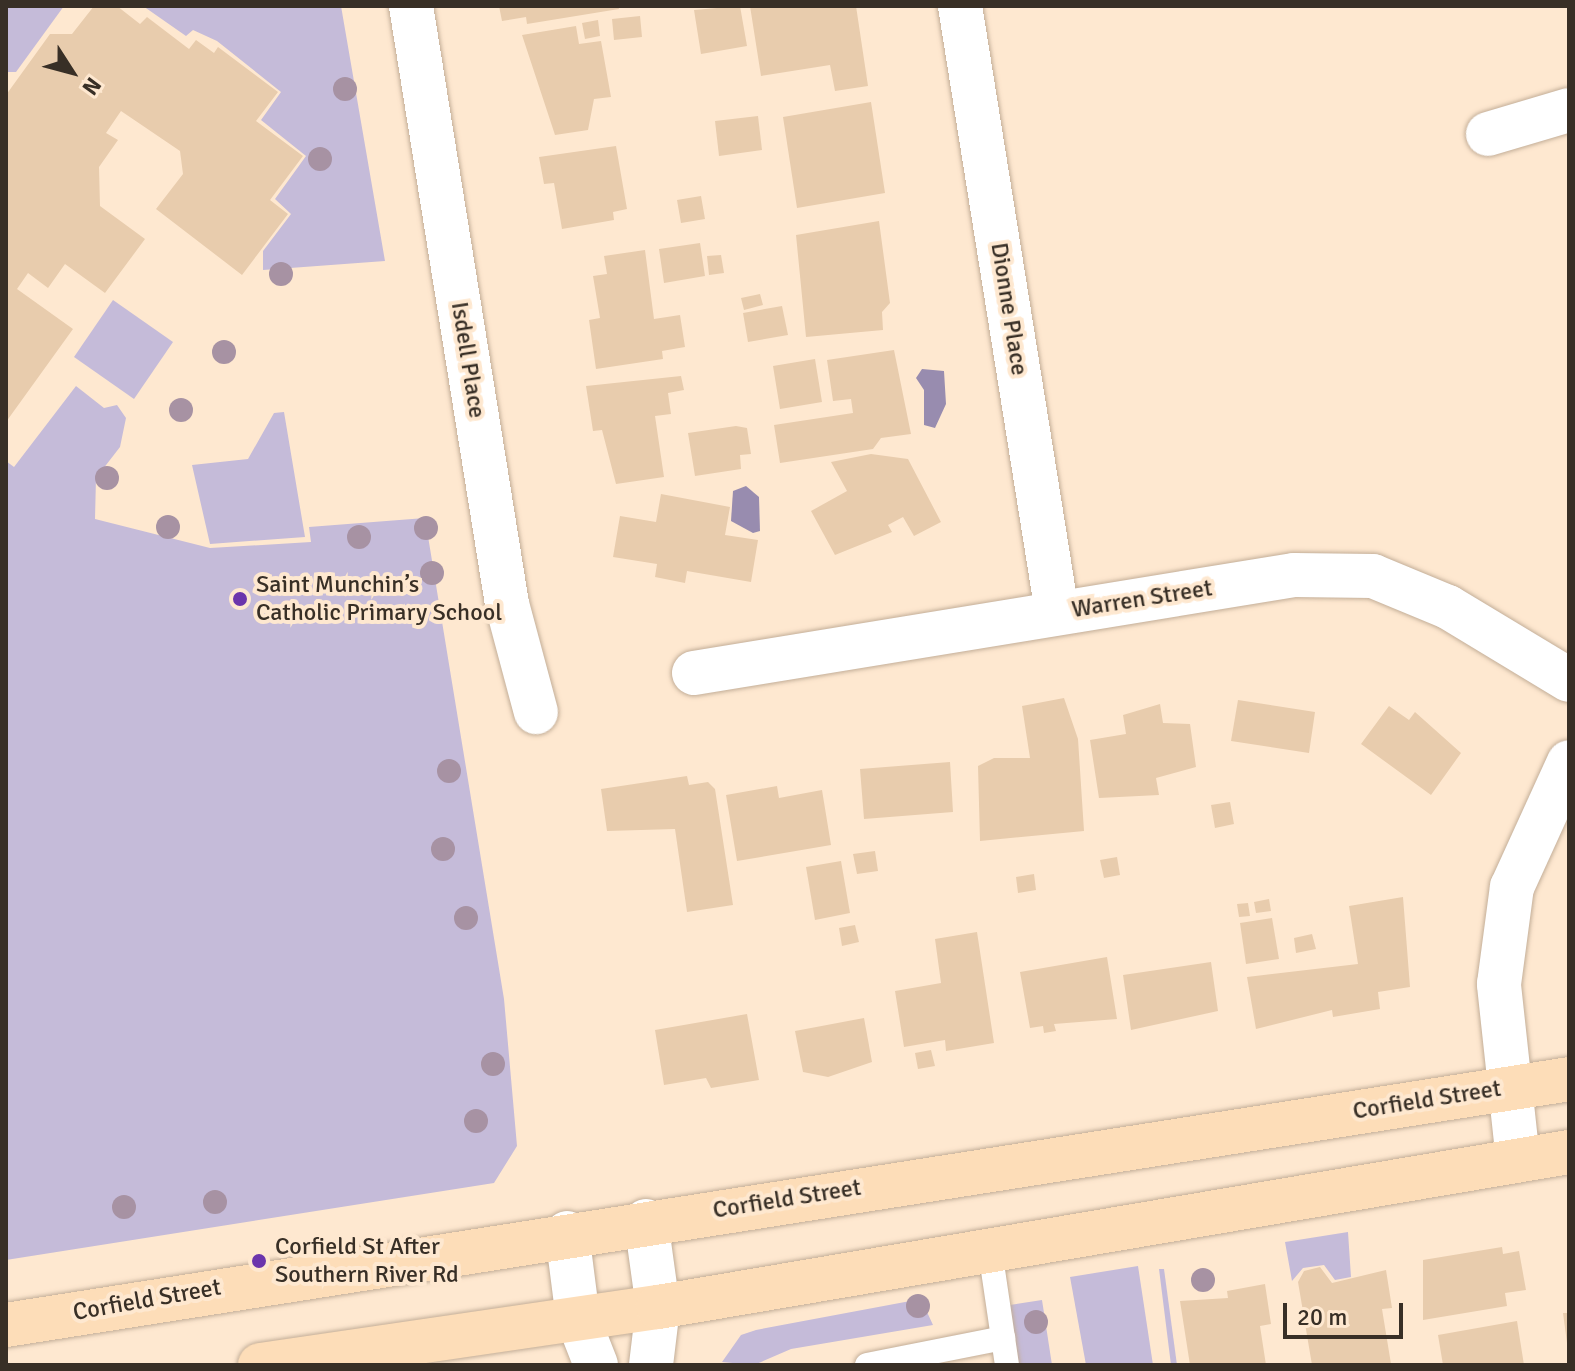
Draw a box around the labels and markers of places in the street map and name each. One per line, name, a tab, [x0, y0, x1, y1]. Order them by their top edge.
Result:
place label: Saint Munchin’s Catholic Primary School	[256, 571, 502, 627]
marker: Saint Munchin’s Catholic Primary School	[231, 590, 249, 608]
place label: Corfield St After Southern River Rd	[275, 1233, 459, 1289]
marker: Corfield St After Southern River Rd	[250, 1252, 268, 1270]

